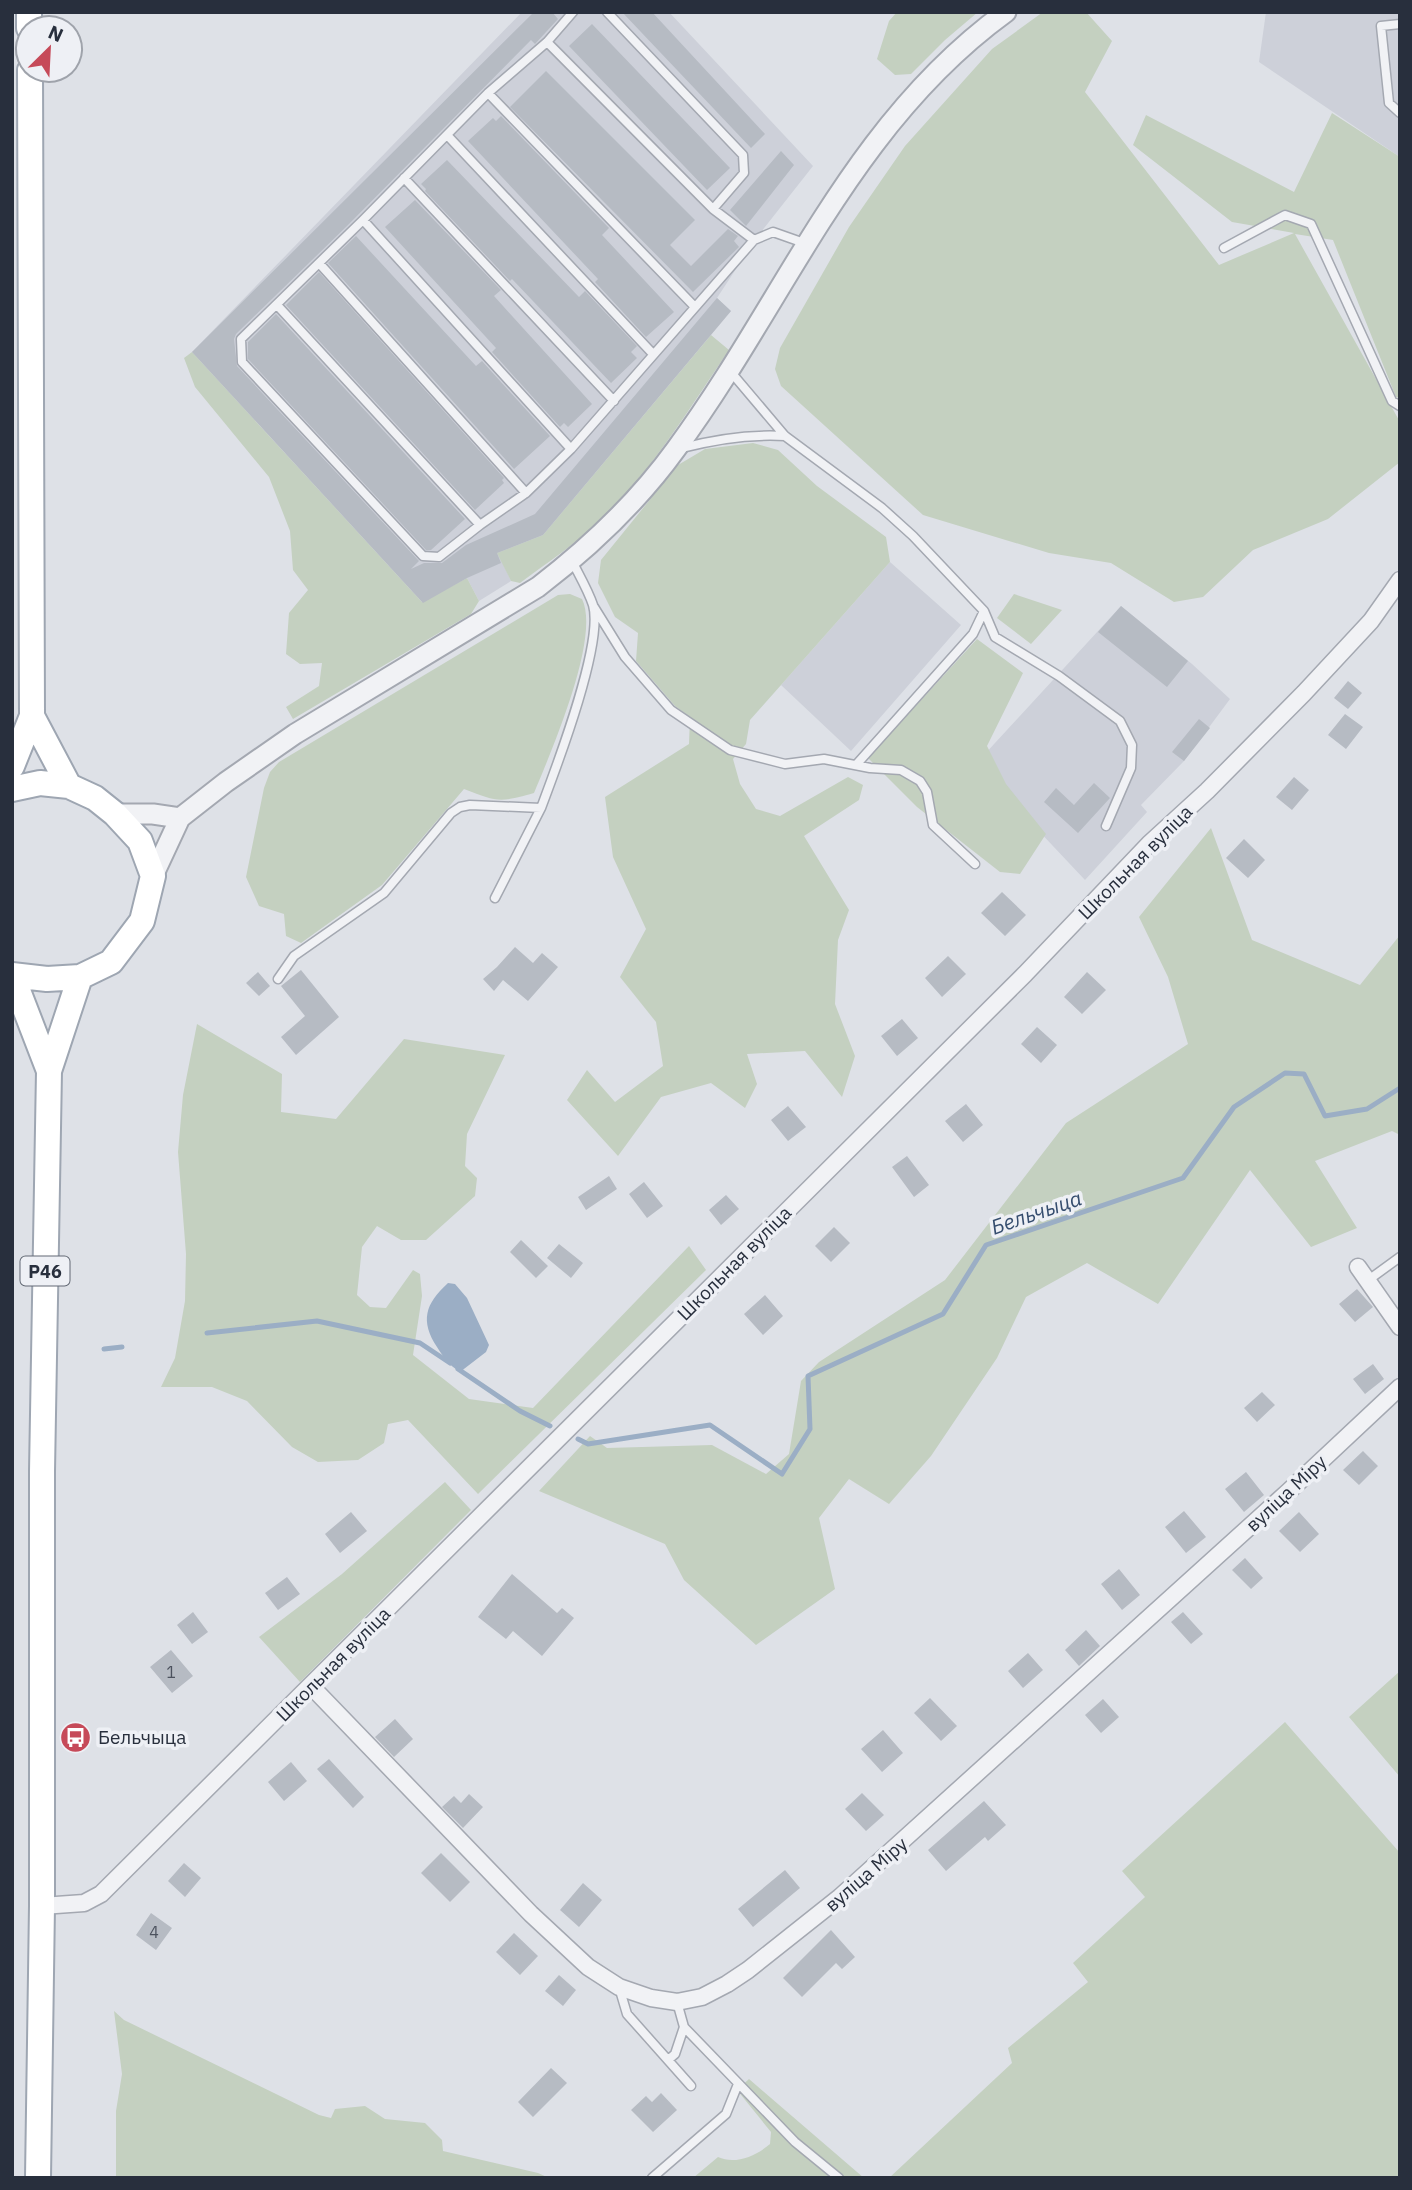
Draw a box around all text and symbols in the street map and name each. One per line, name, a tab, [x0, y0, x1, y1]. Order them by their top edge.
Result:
north arrow	[14, 14, 84, 84]
text: N	[45, 20, 67, 47]
street label: Школьная вуліца	[1073, 800, 1197, 924]
water label: Бельчыца	[987, 1183, 1085, 1241]
street label: Школьная вуліца	[672, 1201, 796, 1325]
road number: Р46	[20, 1256, 70, 1286]
street label: вуліца Міру	[1241, 1449, 1332, 1536]
street label: Школьная вуліца	[271, 1602, 395, 1726]
house number: 1	[166, 1662, 176, 1682]
bus stop icon: Бельчыца	[58, 1720, 92, 1754]
place label: Бельчыца	[98, 1725, 186, 1749]
street label: вуліца Міру	[820, 1831, 913, 1916]
house number: 4	[149, 1922, 159, 1942]

